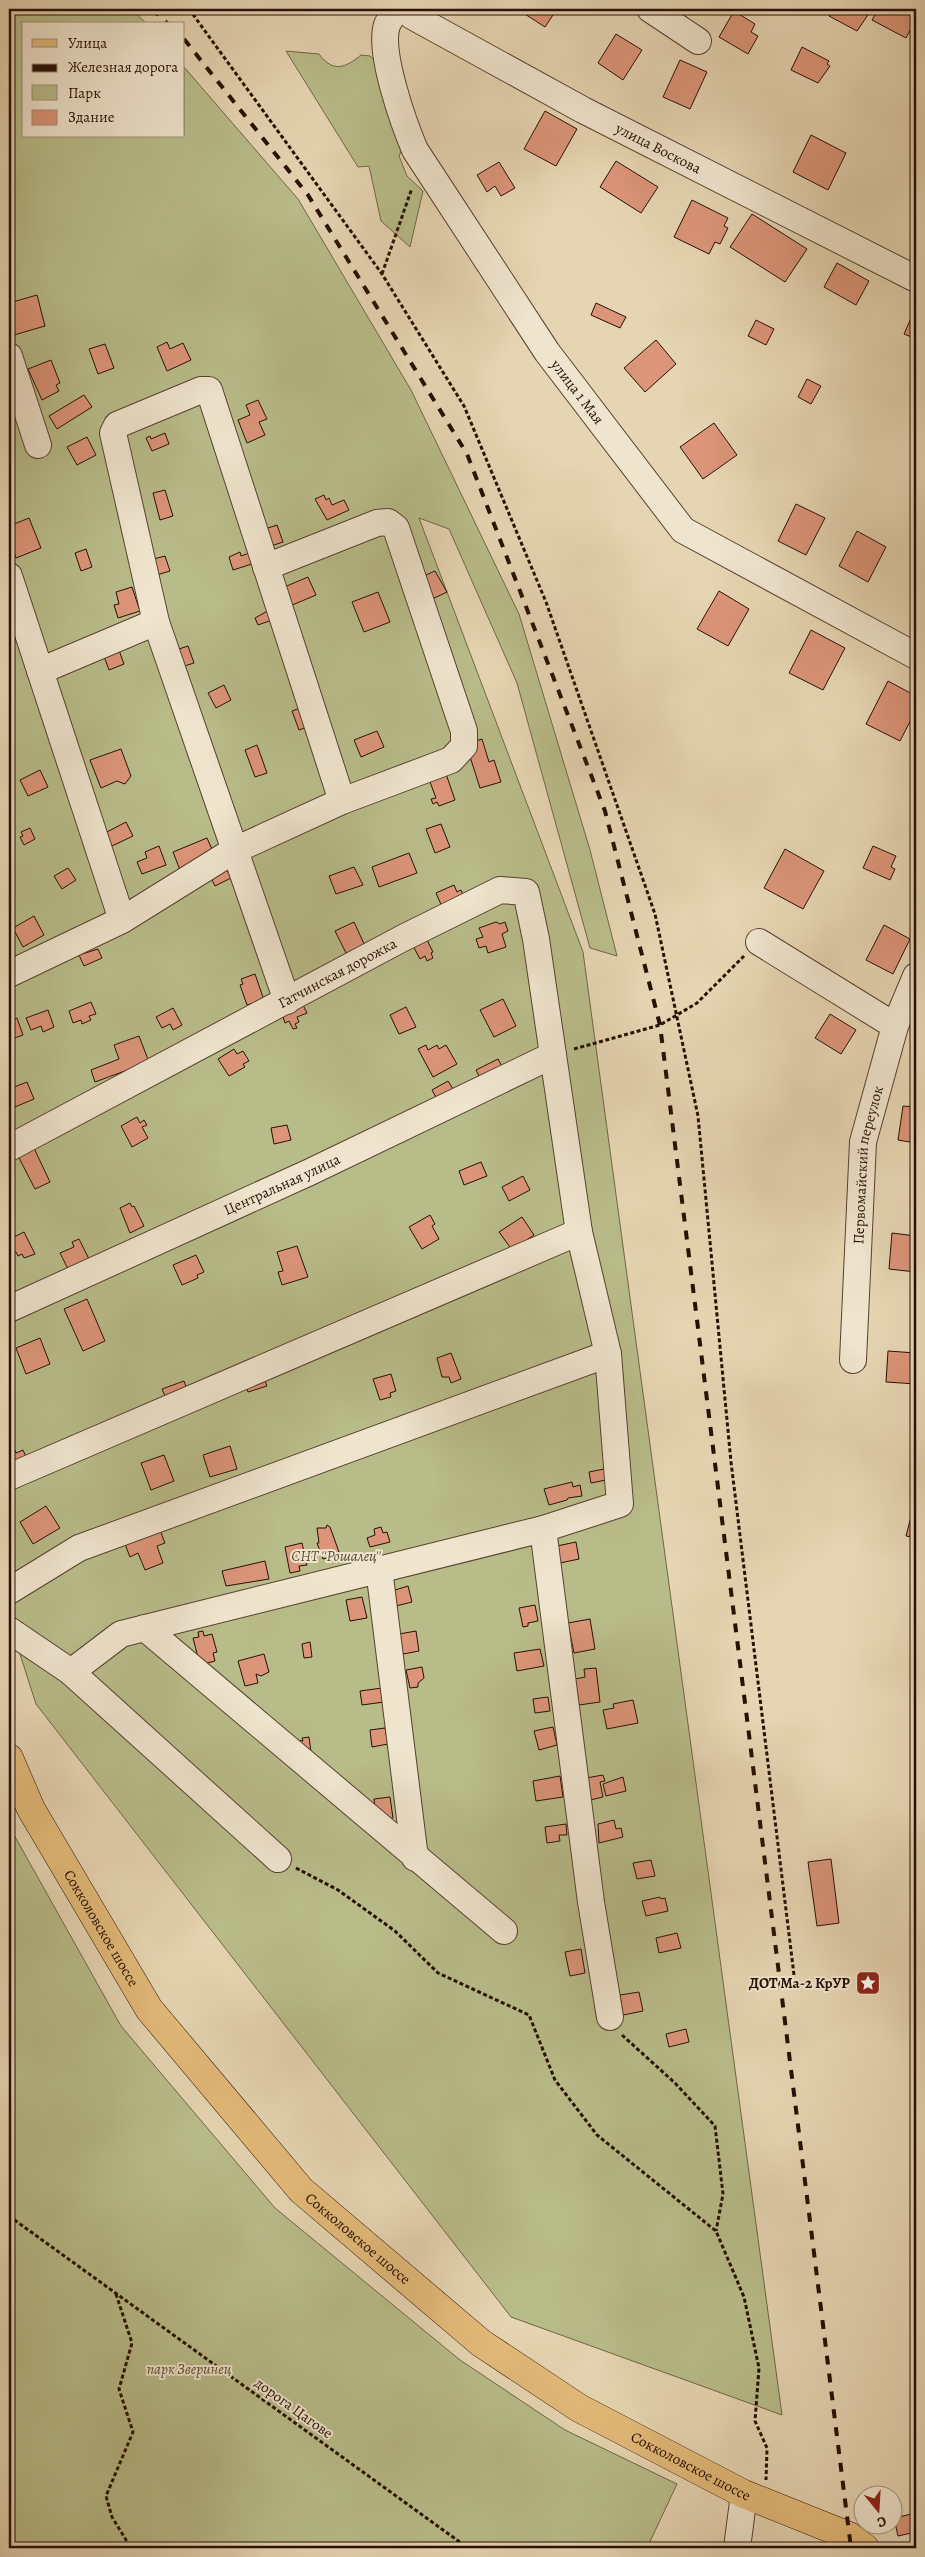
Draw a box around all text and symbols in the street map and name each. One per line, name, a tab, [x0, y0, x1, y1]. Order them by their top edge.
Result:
legend	[22, 22, 185, 138]
text: Улица	[68, 33, 107, 53]
text: Железная дорога	[68, 57, 178, 77]
text: Парк	[68, 83, 101, 103]
text: Здание	[68, 107, 115, 127]
street label: улица Воскова	[611, 118, 705, 178]
street label: улица 1 Мая	[546, 355, 609, 428]
street label: Гатчинская дорожка	[274, 933, 400, 1013]
street label: Первомайский переулок	[848, 1083, 888, 1245]
street label: Центральная улица	[221, 1149, 343, 1220]
park label: СНТ ''Рошалец''	[291, 1546, 381, 1566]
street label: Сокколовское шоссе	[59, 1866, 144, 1991]
place icon: ДОТ Ма-2 КрУР	[855, 1970, 881, 1996]
place label: ДОТ Ма-2 КрУР	[749, 1973, 850, 1993]
street label: Сокколовское шоссе	[301, 2188, 415, 2289]
park label: парк Зверинец	[147, 2359, 232, 2379]
street label: дорога Цагове	[250, 2372, 337, 2443]
street label: Сокколовское шоссе	[627, 2427, 754, 2506]
north arrow	[852, 2484, 902, 2534]
text: С	[874, 2512, 889, 2532]

